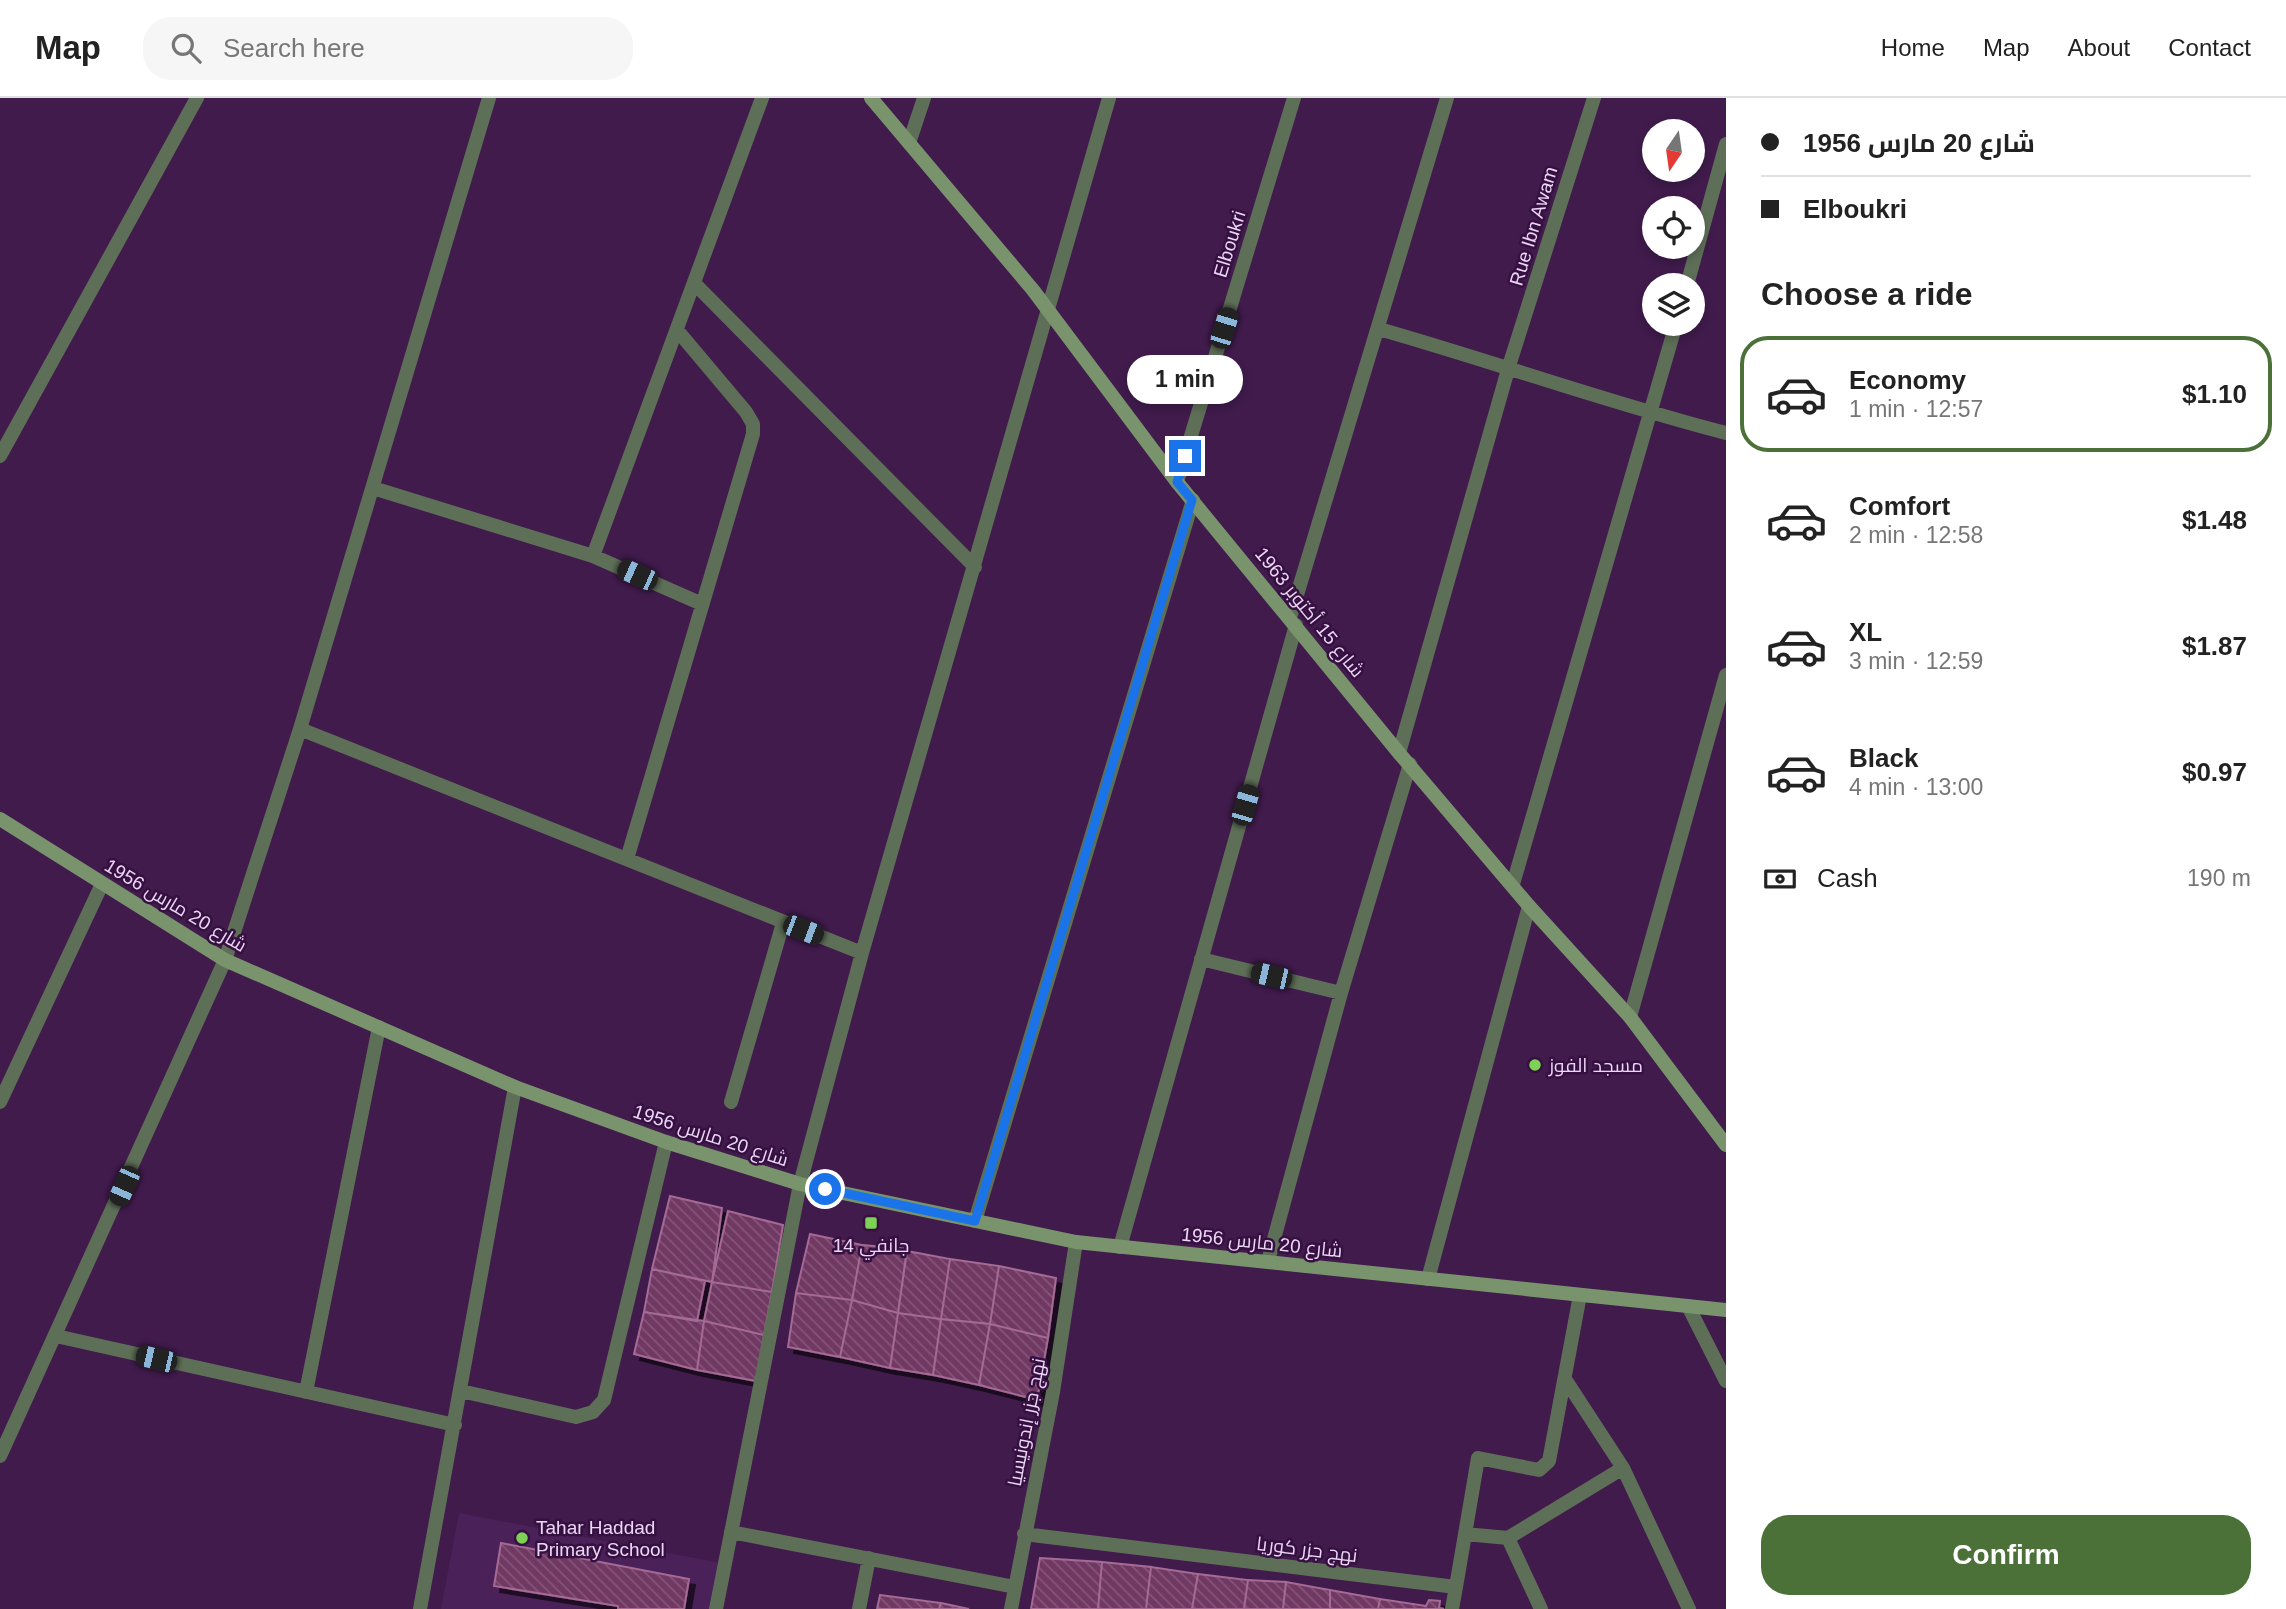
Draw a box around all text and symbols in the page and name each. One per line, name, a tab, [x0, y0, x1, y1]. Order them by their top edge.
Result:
search box	[143, 17, 633, 80]
text: Map	[35, 29, 101, 66]
icon: search	[167, 29, 205, 67]
text: Search here	[223, 33, 365, 63]
text: Home	[1881, 34, 1945, 61]
text: Map	[1983, 34, 2030, 61]
text: About	[2068, 34, 2130, 61]
text: Contact	[2168, 34, 2251, 61]
north arrow	[1642, 119, 1704, 182]
map controls	[1642, 119, 1705, 336]
text: شارع 20 مارس 1956	[1803, 128, 2035, 158]
street label: Rue Ibn Awam	[1505, 164, 1562, 288]
text: Elboukri	[1803, 194, 1907, 224]
button: locate	[1642, 196, 1705, 259]
street label: Elboukri	[1209, 208, 1250, 280]
button: layers	[1642, 273, 1705, 336]
text: Choose a ride	[1761, 276, 1973, 312]
car	[1208, 305, 1241, 351]
callout: 1 min	[1127, 354, 1243, 404]
icon: car	[1765, 363, 1828, 426]
text: Economy	[1849, 365, 1966, 395]
text: 1 min	[1155, 366, 1215, 392]
text: $1.10	[2182, 379, 2247, 409]
text: 1 min · 12:57	[1849, 396, 1983, 422]
route end	[1169, 440, 1201, 472]
icon: car	[1765, 489, 1828, 552]
text: Comfort	[1849, 491, 1950, 521]
text: $1.48	[2182, 505, 2247, 535]
text: 2 min · 12:58	[1849, 522, 1983, 548]
street label: شارع 15 أكتوبر 1963	[1249, 543, 1369, 683]
car	[614, 557, 661, 593]
icon: car	[1765, 615, 1828, 678]
text: XL	[1849, 617, 1882, 647]
text: $1.87	[2182, 631, 2247, 661]
text: 3 min · 12:59	[1849, 648, 1983, 674]
icon: car	[1765, 741, 1828, 804]
text: Black	[1849, 743, 1918, 773]
text: $0.97	[2182, 757, 2247, 787]
text: 4 min · 13:00	[1849, 774, 1983, 800]
car	[1230, 782, 1261, 828]
street label: شارع 20 مارس 1956	[99, 855, 251, 959]
icon: cash	[1761, 860, 1799, 898]
text: Cash	[1817, 863, 1878, 893]
text: 190 m	[2187, 865, 2251, 891]
car	[780, 913, 827, 947]
car	[1249, 961, 1294, 991]
place label: مسجد الفوز	[1548, 1055, 1643, 1077]
marker: مسجد الفوز	[1527, 1057, 1543, 1073]
street label: شارع 20 مارس 1956	[630, 1100, 791, 1173]
car	[106, 1163, 143, 1209]
route start	[809, 1173, 841, 1205]
marker: 14 جانفي	[863, 1215, 879, 1231]
street label: شارع 20 مارس 1956	[1180, 1224, 1344, 1264]
place label: 14 جانفي	[833, 1235, 909, 1260]
car	[134, 1344, 179, 1374]
street label: نهج جزر إندونيسيا	[1004, 1356, 1052, 1489]
button: Confirm	[1761, 1515, 2251, 1595]
place label: Tahar Haddad Primary School	[536, 1517, 665, 1560]
marker: Tahar Haddad Primary School	[514, 1530, 530, 1546]
street label: نهج جزر كوريا	[1255, 1533, 1359, 1569]

